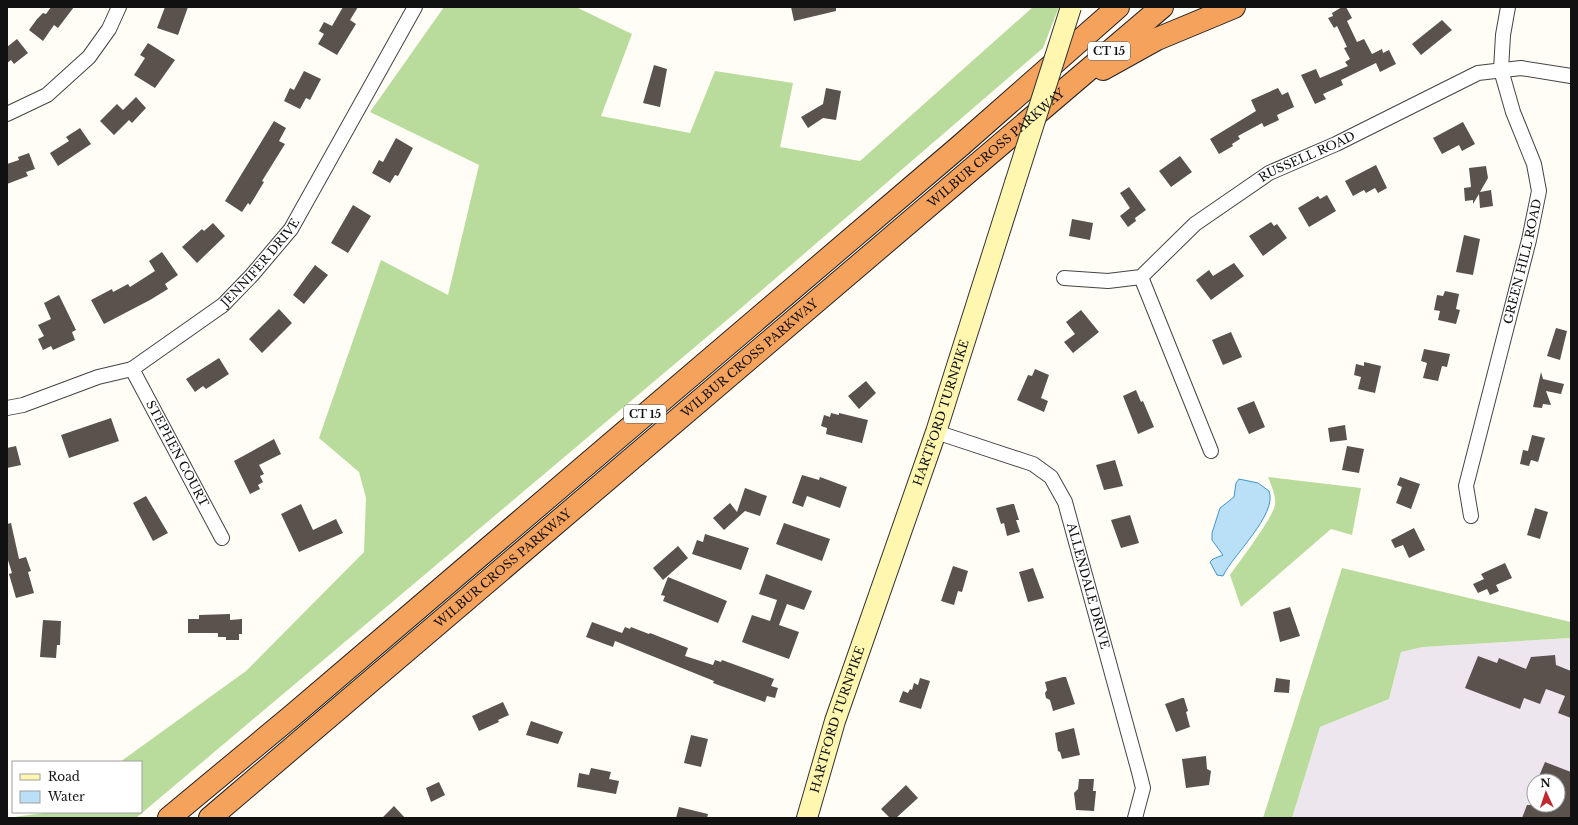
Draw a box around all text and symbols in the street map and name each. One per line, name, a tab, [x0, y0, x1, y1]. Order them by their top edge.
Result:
road number: CT 15	[1088, 42, 1130, 60]
street label: WILBUR CROSS PARKWAY	[924, 85, 1068, 211]
street label: RUSSELL ROAD	[1255, 128, 1357, 185]
street label: GREEN HILL ROAD	[1500, 197, 1544, 326]
street label: JENNIFER DRIVE	[216, 216, 302, 311]
street label: WILBUR CROSS PARKWAY	[677, 295, 821, 421]
street label: HARTFORD TURNPIKE	[910, 337, 972, 488]
street label: STEPHEN COURT	[143, 398, 212, 510]
road number: CT 15	[624, 405, 666, 423]
street label: WILBUR CROSS PARKWAY	[430, 505, 574, 631]
street label: ALLENDALE DRIVE	[1064, 520, 1113, 651]
street label: HARTFORD TURNPIKE	[807, 644, 868, 795]
legend	[12, 761, 142, 813]
text: Road	[48, 769, 80, 784]
north arrow	[1526, 773, 1566, 813]
text: N	[1540, 776, 1552, 790]
text: Water	[47, 789, 85, 804]

